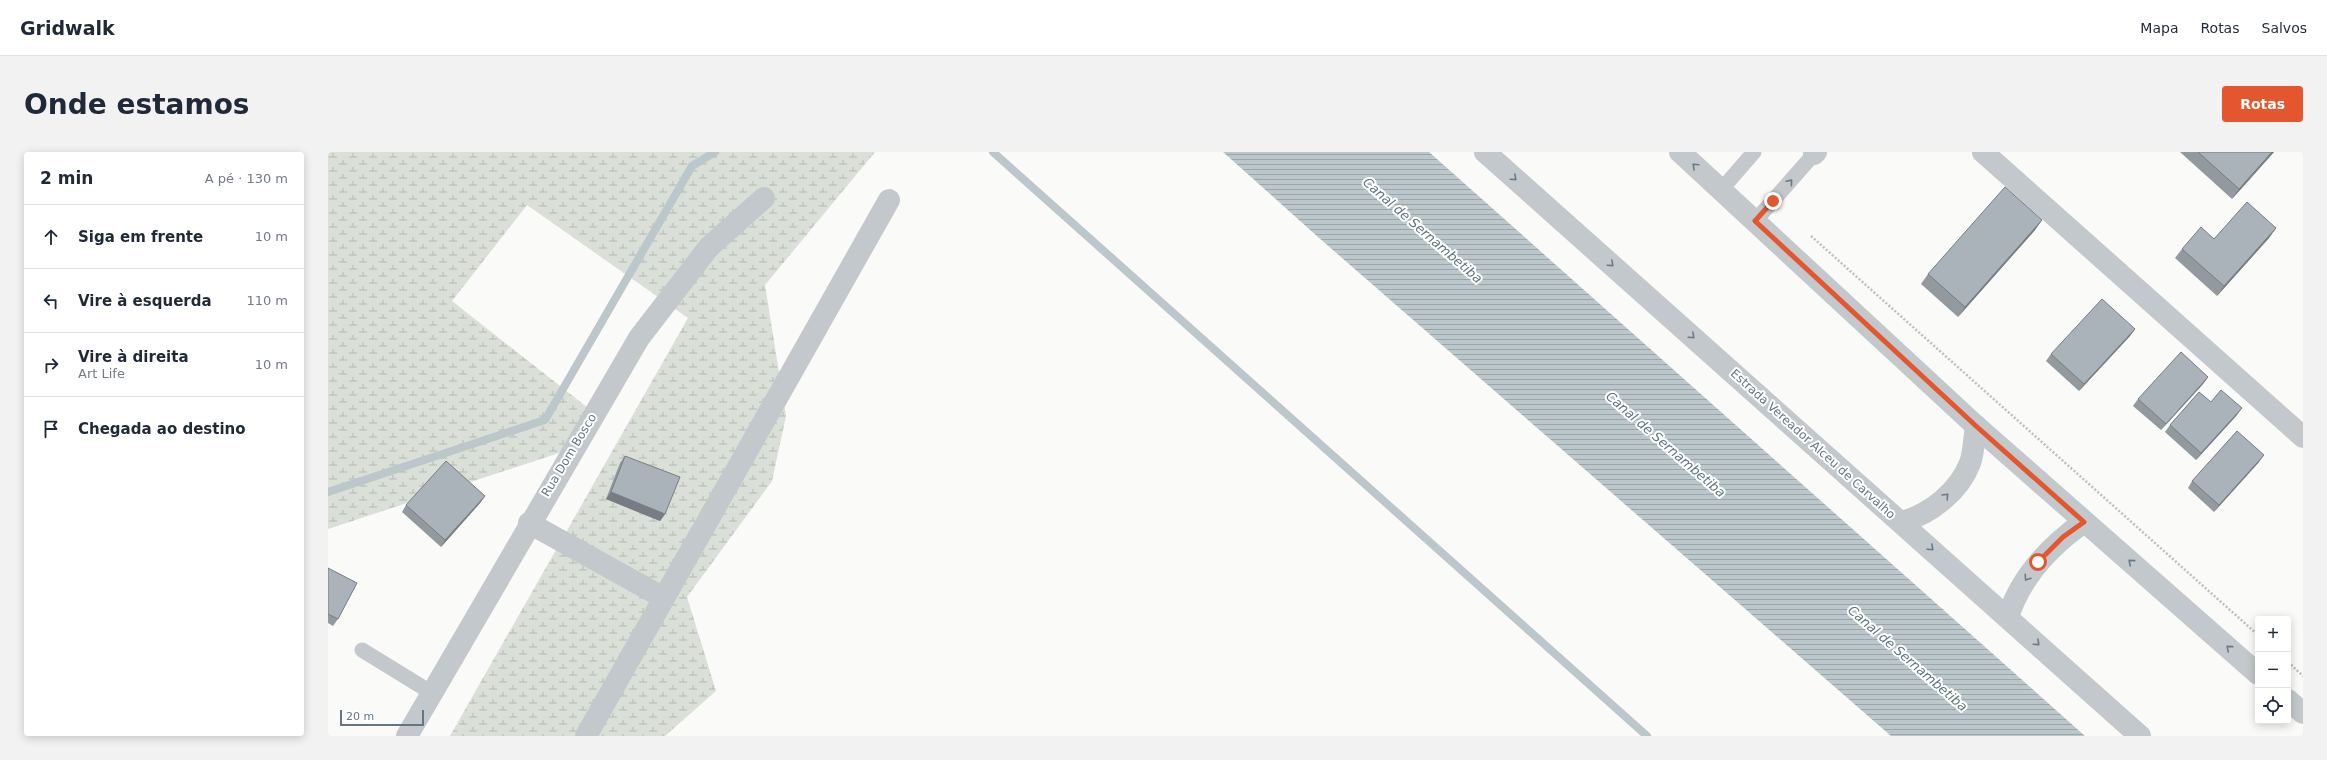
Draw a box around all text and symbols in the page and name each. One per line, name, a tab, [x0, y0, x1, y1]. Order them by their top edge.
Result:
text: Gridwalk	[20, 17, 115, 39]
text: Mapa	[2140, 20, 2178, 36]
text: Rotas	[2200, 20, 2240, 36]
text: Salvos	[2262, 20, 2307, 36]
button: Rotas	[2222, 86, 2303, 122]
text: Onde estamos	[24, 88, 250, 121]
one-way arrow	[1692, 163, 1700, 171]
text: 2 min	[40, 168, 93, 188]
text: A pé · 130 m	[205, 171, 288, 186]
one-way arrow	[1509, 173, 1517, 181]
water label: Canal de Sernambetiba	[1360, 175, 1485, 286]
one-way arrow	[1785, 179, 1792, 186]
route end	[1764, 192, 1782, 210]
icon: ahead	[40, 226, 62, 248]
text: Siga em frente	[78, 228, 203, 246]
text: 10 m	[255, 229, 288, 244]
one-way arrow	[1606, 260, 1614, 267]
icon: left	[40, 290, 62, 312]
text: Vire à esquerda	[78, 292, 212, 310]
text: 110 m	[246, 293, 288, 308]
one-way arrow	[1687, 331, 1694, 338]
text: Vire à direita	[78, 348, 189, 366]
icon: right	[40, 354, 62, 376]
text: 10 m	[255, 357, 288, 372]
text: Art Life	[78, 366, 125, 381]
street label: Estrada Vereador Alceu de Carvalho	[1728, 366, 1898, 522]
water label: Canal de Sernambetiba	[1603, 389, 1728, 500]
street label: Rua Dom Bosco	[539, 411, 599, 499]
icon: arrive	[40, 418, 62, 440]
text: Chegada ao destino	[78, 420, 246, 438]
one-way arrow	[1941, 493, 1949, 501]
one-way arrow	[1926, 544, 1934, 551]
route start	[2029, 553, 2047, 571]
one-way arrow	[2128, 560, 2135, 567]
one-way arrow	[2025, 574, 2032, 581]
water label: Canal de Sernambetiba	[1845, 603, 1970, 714]
map controls	[2255, 616, 2291, 724]
button: +	[2255, 616, 2291, 652]
one-way arrow	[2032, 639, 2040, 646]
one-way arrow	[2226, 646, 2233, 653]
button: −	[2255, 652, 2291, 688]
button: locate	[2255, 688, 2291, 724]
scale bar	[340, 708, 424, 727]
text: 20 m	[346, 710, 374, 723]

